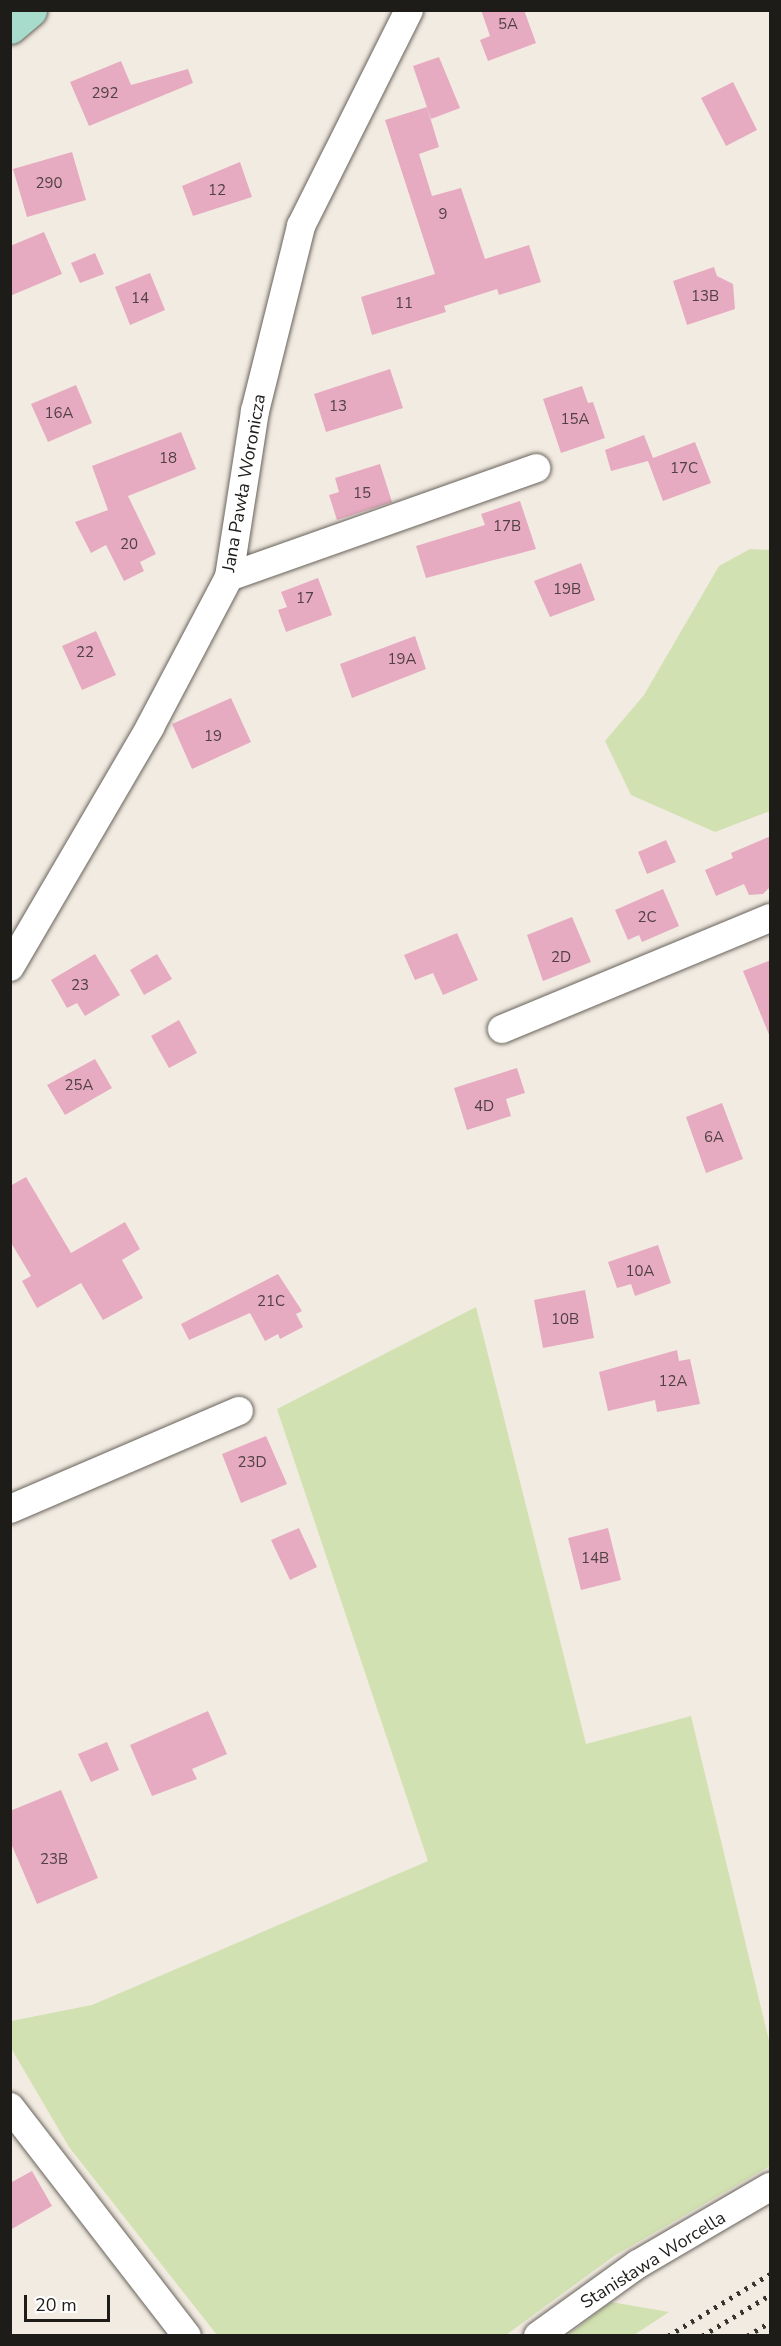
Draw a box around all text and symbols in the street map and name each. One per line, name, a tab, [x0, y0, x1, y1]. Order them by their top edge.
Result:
house number: 5A	[498, 16, 518, 34]
house number: 292	[92, 85, 118, 103]
house number: 290	[36, 175, 62, 193]
house number: 12	[208, 182, 226, 200]
house number: 9	[439, 206, 447, 224]
house number: 13B	[691, 288, 719, 306]
house number: 14	[131, 290, 149, 308]
house number: 11	[395, 295, 413, 313]
street label: Jana Pawła Woronicza	[218, 392, 270, 574]
house number: 13	[329, 398, 347, 416]
house number: 16A	[45, 405, 73, 423]
house number: 15A	[561, 411, 589, 429]
house number: 18	[159, 450, 177, 468]
house number: 17C	[670, 460, 698, 478]
house number: 15	[353, 485, 371, 503]
house number: 17B	[493, 518, 521, 536]
house number: 20	[120, 536, 138, 554]
house number: 19B	[553, 581, 581, 599]
house number: 17	[296, 590, 314, 608]
house number: 22	[76, 644, 94, 662]
house number: 19A	[388, 651, 416, 669]
house number: 19	[204, 728, 222, 746]
house number: 2C	[637, 909, 657, 927]
house number: 2D	[551, 949, 571, 967]
house number: 23	[71, 977, 89, 995]
house number: 25A	[65, 1077, 93, 1095]
house number: 4D	[474, 1098, 494, 1116]
house number: 6A	[704, 1129, 724, 1147]
house number: 10A	[626, 1263, 654, 1281]
house number: 21C	[257, 1293, 285, 1311]
house number: 10B	[551, 1311, 579, 1329]
house number: 12A	[659, 1373, 687, 1391]
house number: 23D	[237, 1454, 267, 1472]
house number: 14B	[581, 1550, 609, 1568]
house number: 23B	[40, 1851, 68, 1869]
street label: Stanisława Worcella	[577, 2207, 729, 2313]
scale bar	[27, 2283, 112, 2321]
text: 20 m	[35, 2293, 77, 2317]

